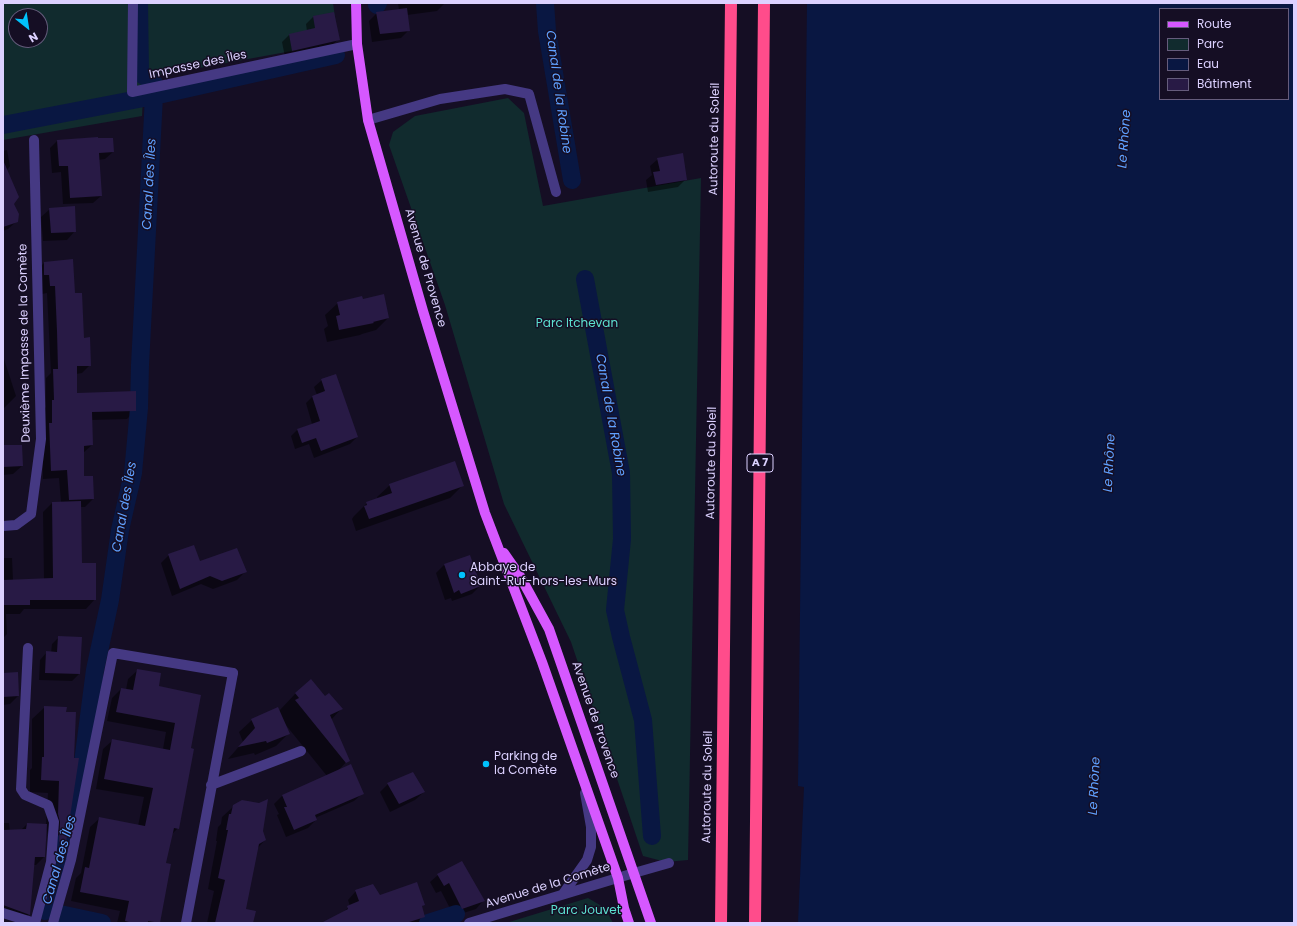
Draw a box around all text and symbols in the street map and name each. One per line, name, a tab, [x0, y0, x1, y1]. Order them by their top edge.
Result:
north arrow	[8, 8, 48, 48]
legend	[1159, 8, 1289, 100]
text: Route	[1197, 15, 1231, 32]
text: N	[26, 29, 41, 47]
water label: Canal de la Robine	[542, 29, 574, 155]
text: Parc	[1197, 35, 1224, 52]
street label: Impasse des Îles	[148, 48, 248, 82]
text: Eau	[1197, 55, 1219, 72]
text: Bâtiment	[1197, 75, 1252, 92]
street label: Autoroute du Soleil	[707, 83, 723, 195]
water label: Le Rhône	[1115, 109, 1135, 169]
water label: Canal des Îles	[140, 138, 160, 230]
street label: Avenue de Provence	[401, 207, 449, 329]
street label: Deuxième Impasse de la Comète	[16, 243, 34, 443]
park label: Parc Itchevan	[536, 317, 618, 331]
water label: Canal de la Robine	[592, 353, 628, 477]
street label: Autoroute du Soleil	[704, 407, 720, 519]
water label: Le Rhône	[1101, 433, 1119, 493]
road number: A 7	[747, 454, 773, 472]
water label: Canal des Îles	[109, 460, 141, 554]
place label: Abbaye de Saint-Ruf-hors-les-Murs	[470, 561, 617, 589]
marker: Abbaye de Saint-Ruf-hors-les-Murs	[457, 570, 467, 580]
street label: Avenue de Provence	[568, 660, 622, 780]
street label: Autoroute du Soleil	[700, 731, 716, 843]
place label: Parking de la Comète	[494, 750, 557, 778]
water label: Le Rhône	[1086, 756, 1104, 816]
marker: Parking de la Comète	[481, 759, 491, 769]
water label: Canal des Îles	[40, 814, 80, 906]
street label: Avenue de la Comète	[484, 860, 612, 912]
park label: Parc Jouvet	[551, 904, 621, 918]

